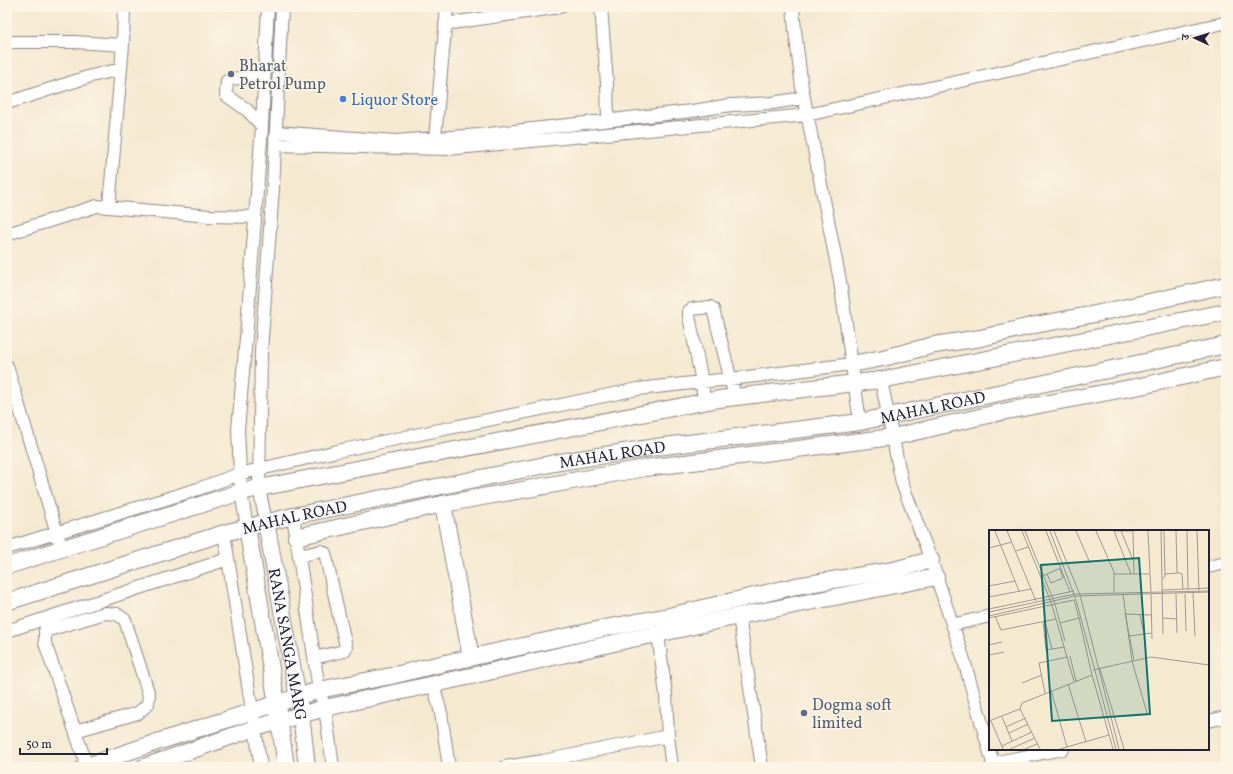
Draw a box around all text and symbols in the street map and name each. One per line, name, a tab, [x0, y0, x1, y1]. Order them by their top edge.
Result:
north arrow	[1175, 18, 1215, 58]
text: उ	[1179, 33, 1194, 42]
place label: Bharat Petrol Pump	[239, 56, 326, 96]
marker: Bharat Petrol Pump	[226, 69, 236, 79]
place label: Liquor Store	[351, 90, 438, 112]
marker: Liquor Store	[338, 94, 348, 104]
street label: MAHAL ROAD	[878, 387, 988, 430]
street label: MAHAL ROAD	[558, 437, 667, 475]
street label: MAHAL ROAD	[240, 496, 350, 541]
inset map	[989, 530, 1209, 750]
street label: RANA SANGA MARG	[262, 566, 311, 722]
place label: Dogma soft limited	[812, 695, 892, 735]
marker: Dogma soft limited	[799, 708, 809, 718]
scale bar	[20, 730, 107, 756]
text: 50 m	[26, 737, 52, 753]

